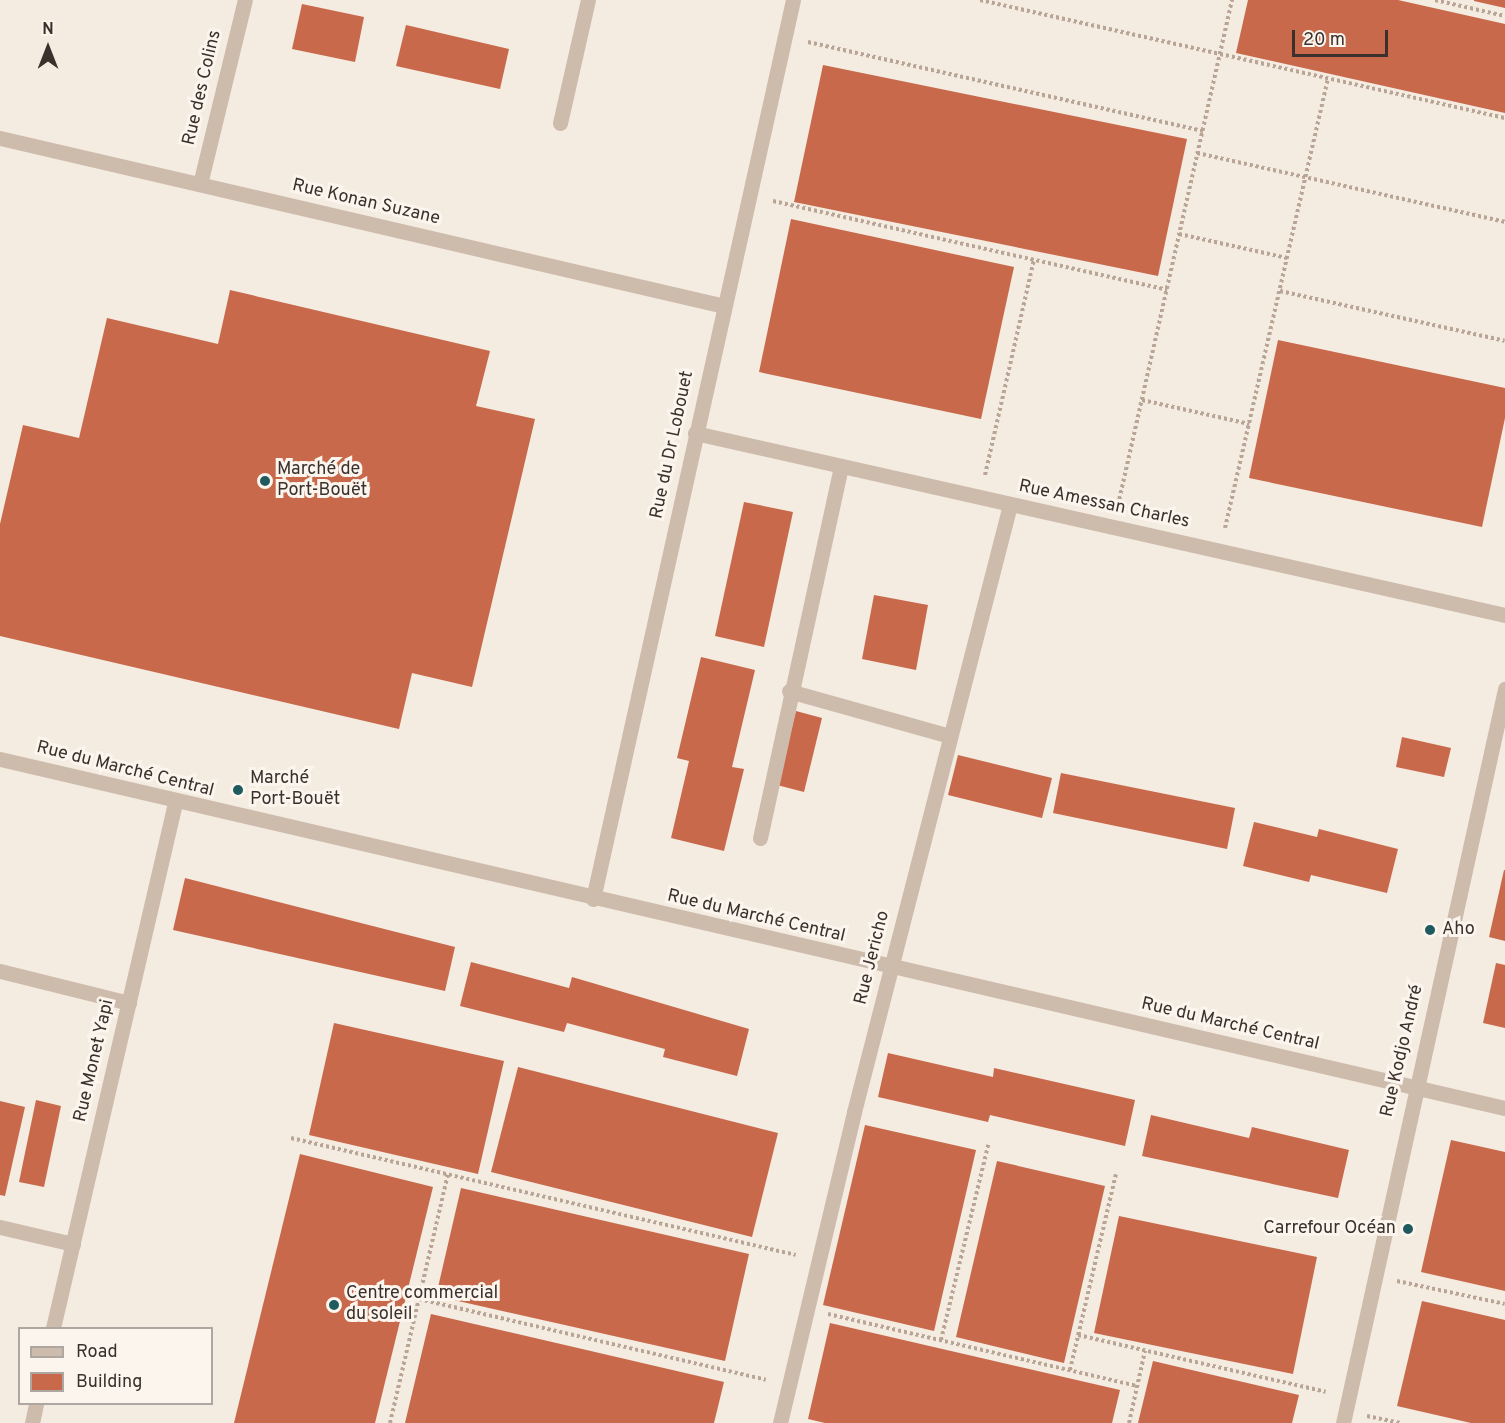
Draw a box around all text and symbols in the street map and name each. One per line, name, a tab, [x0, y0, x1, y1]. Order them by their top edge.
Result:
north arrow	[18, 18, 78, 78]
scale bar	[1295, 18, 1391, 56]
text: N	[42, 20, 54, 40]
street label: Rue des Colins	[179, 28, 227, 148]
text: 20 m	[1303, 29, 1345, 52]
street label: Rue Konan Suzane	[290, 175, 442, 231]
street label: Rue du Dr Lobouet	[647, 369, 699, 521]
place label: Marché de Port-Bouët	[277, 460, 367, 502]
marker: Marché de Port-Bouët	[258, 474, 272, 488]
street label: Rue Amessan Charles	[1016, 476, 1192, 534]
street label: Rue du Marché Central	[34, 738, 216, 802]
place label: Marché Port-Bouët	[250, 769, 340, 812]
marker: Marché Port-Bouët	[231, 783, 245, 797]
street label: Rue du Marché Central	[665, 886, 847, 948]
street label: Rue Jericho	[851, 909, 895, 1007]
place label: Aho	[1442, 919, 1475, 941]
marker: Aho	[1423, 923, 1437, 937]
street label: Rue Kodjo André	[1377, 982, 1429, 1120]
street label: Rue du Marché Central	[1139, 994, 1321, 1056]
street label: Rue Monet Yapi	[70, 997, 120, 1125]
place label: Carrefour Océan	[1263, 1218, 1396, 1240]
marker: Carrefour Océan	[1401, 1222, 1415, 1236]
place label: Centre commercial du soleil	[346, 1284, 498, 1326]
marker: Centre commercial du soleil	[327, 1298, 341, 1312]
legend	[18, 1327, 213, 1405]
text: Road	[76, 1341, 118, 1364]
text: Building	[76, 1371, 142, 1394]

